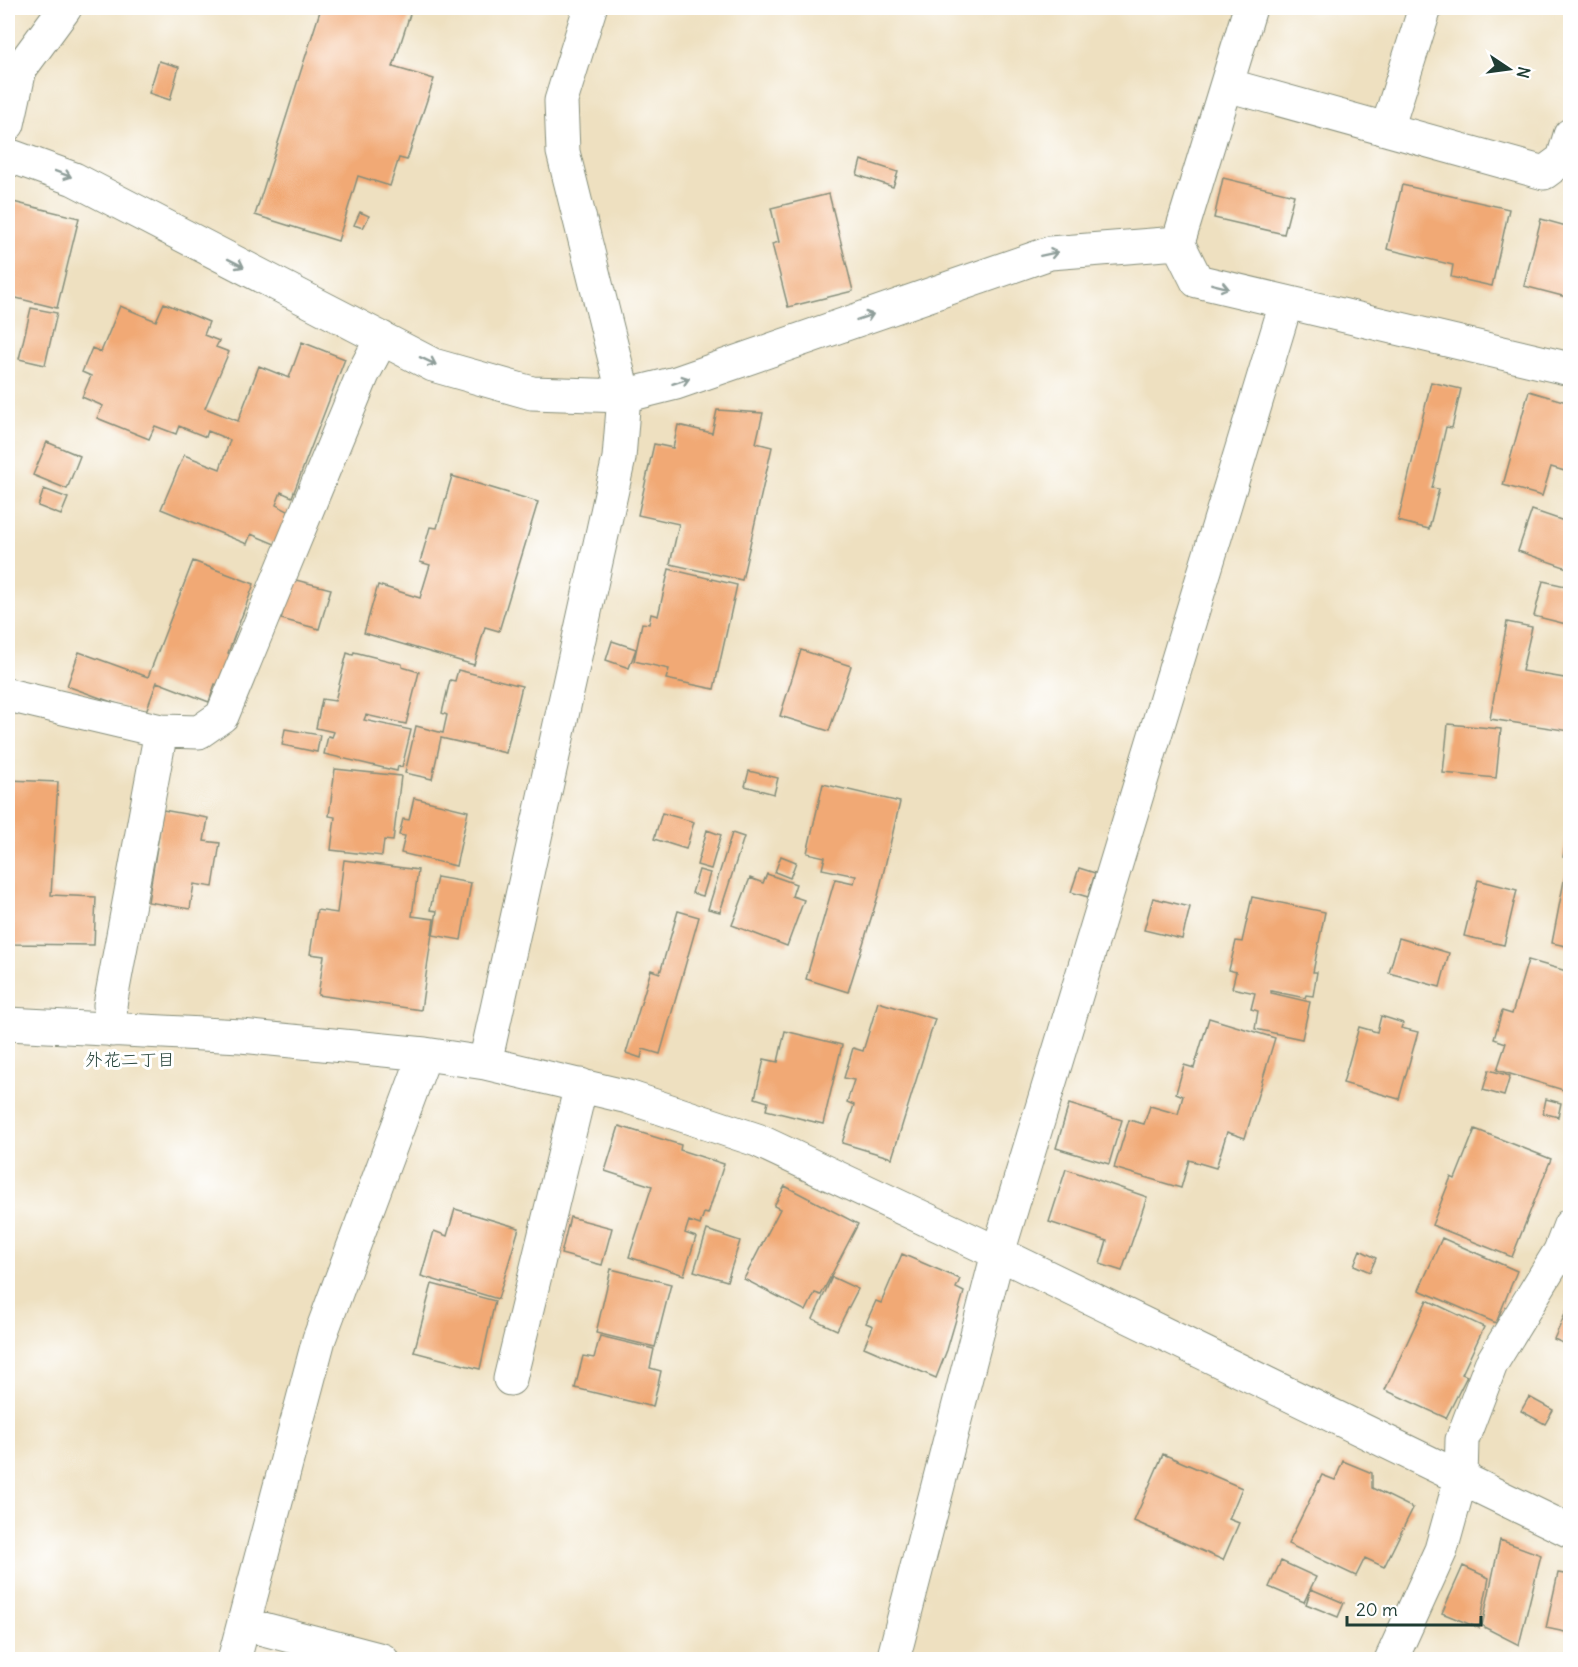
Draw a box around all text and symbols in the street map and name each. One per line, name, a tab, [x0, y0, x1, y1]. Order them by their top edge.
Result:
north arrow	[1479, 39, 1539, 99]
text: N	[1513, 65, 1535, 80]
one-way arrow	[53, 170, 71, 181]
one-way arrow	[1040, 248, 1059, 260]
one-way arrow	[227, 257, 245, 269]
one-way arrow	[1211, 281, 1230, 293]
one-way arrow	[855, 311, 874, 322]
one-way arrow	[419, 356, 437, 368]
one-way arrow	[671, 375, 690, 386]
district label: 外花二丁目	[85, 1048, 175, 1071]
scale bar	[1347, 1589, 1480, 1627]
text: 20 m	[1356, 1598, 1398, 1621]

